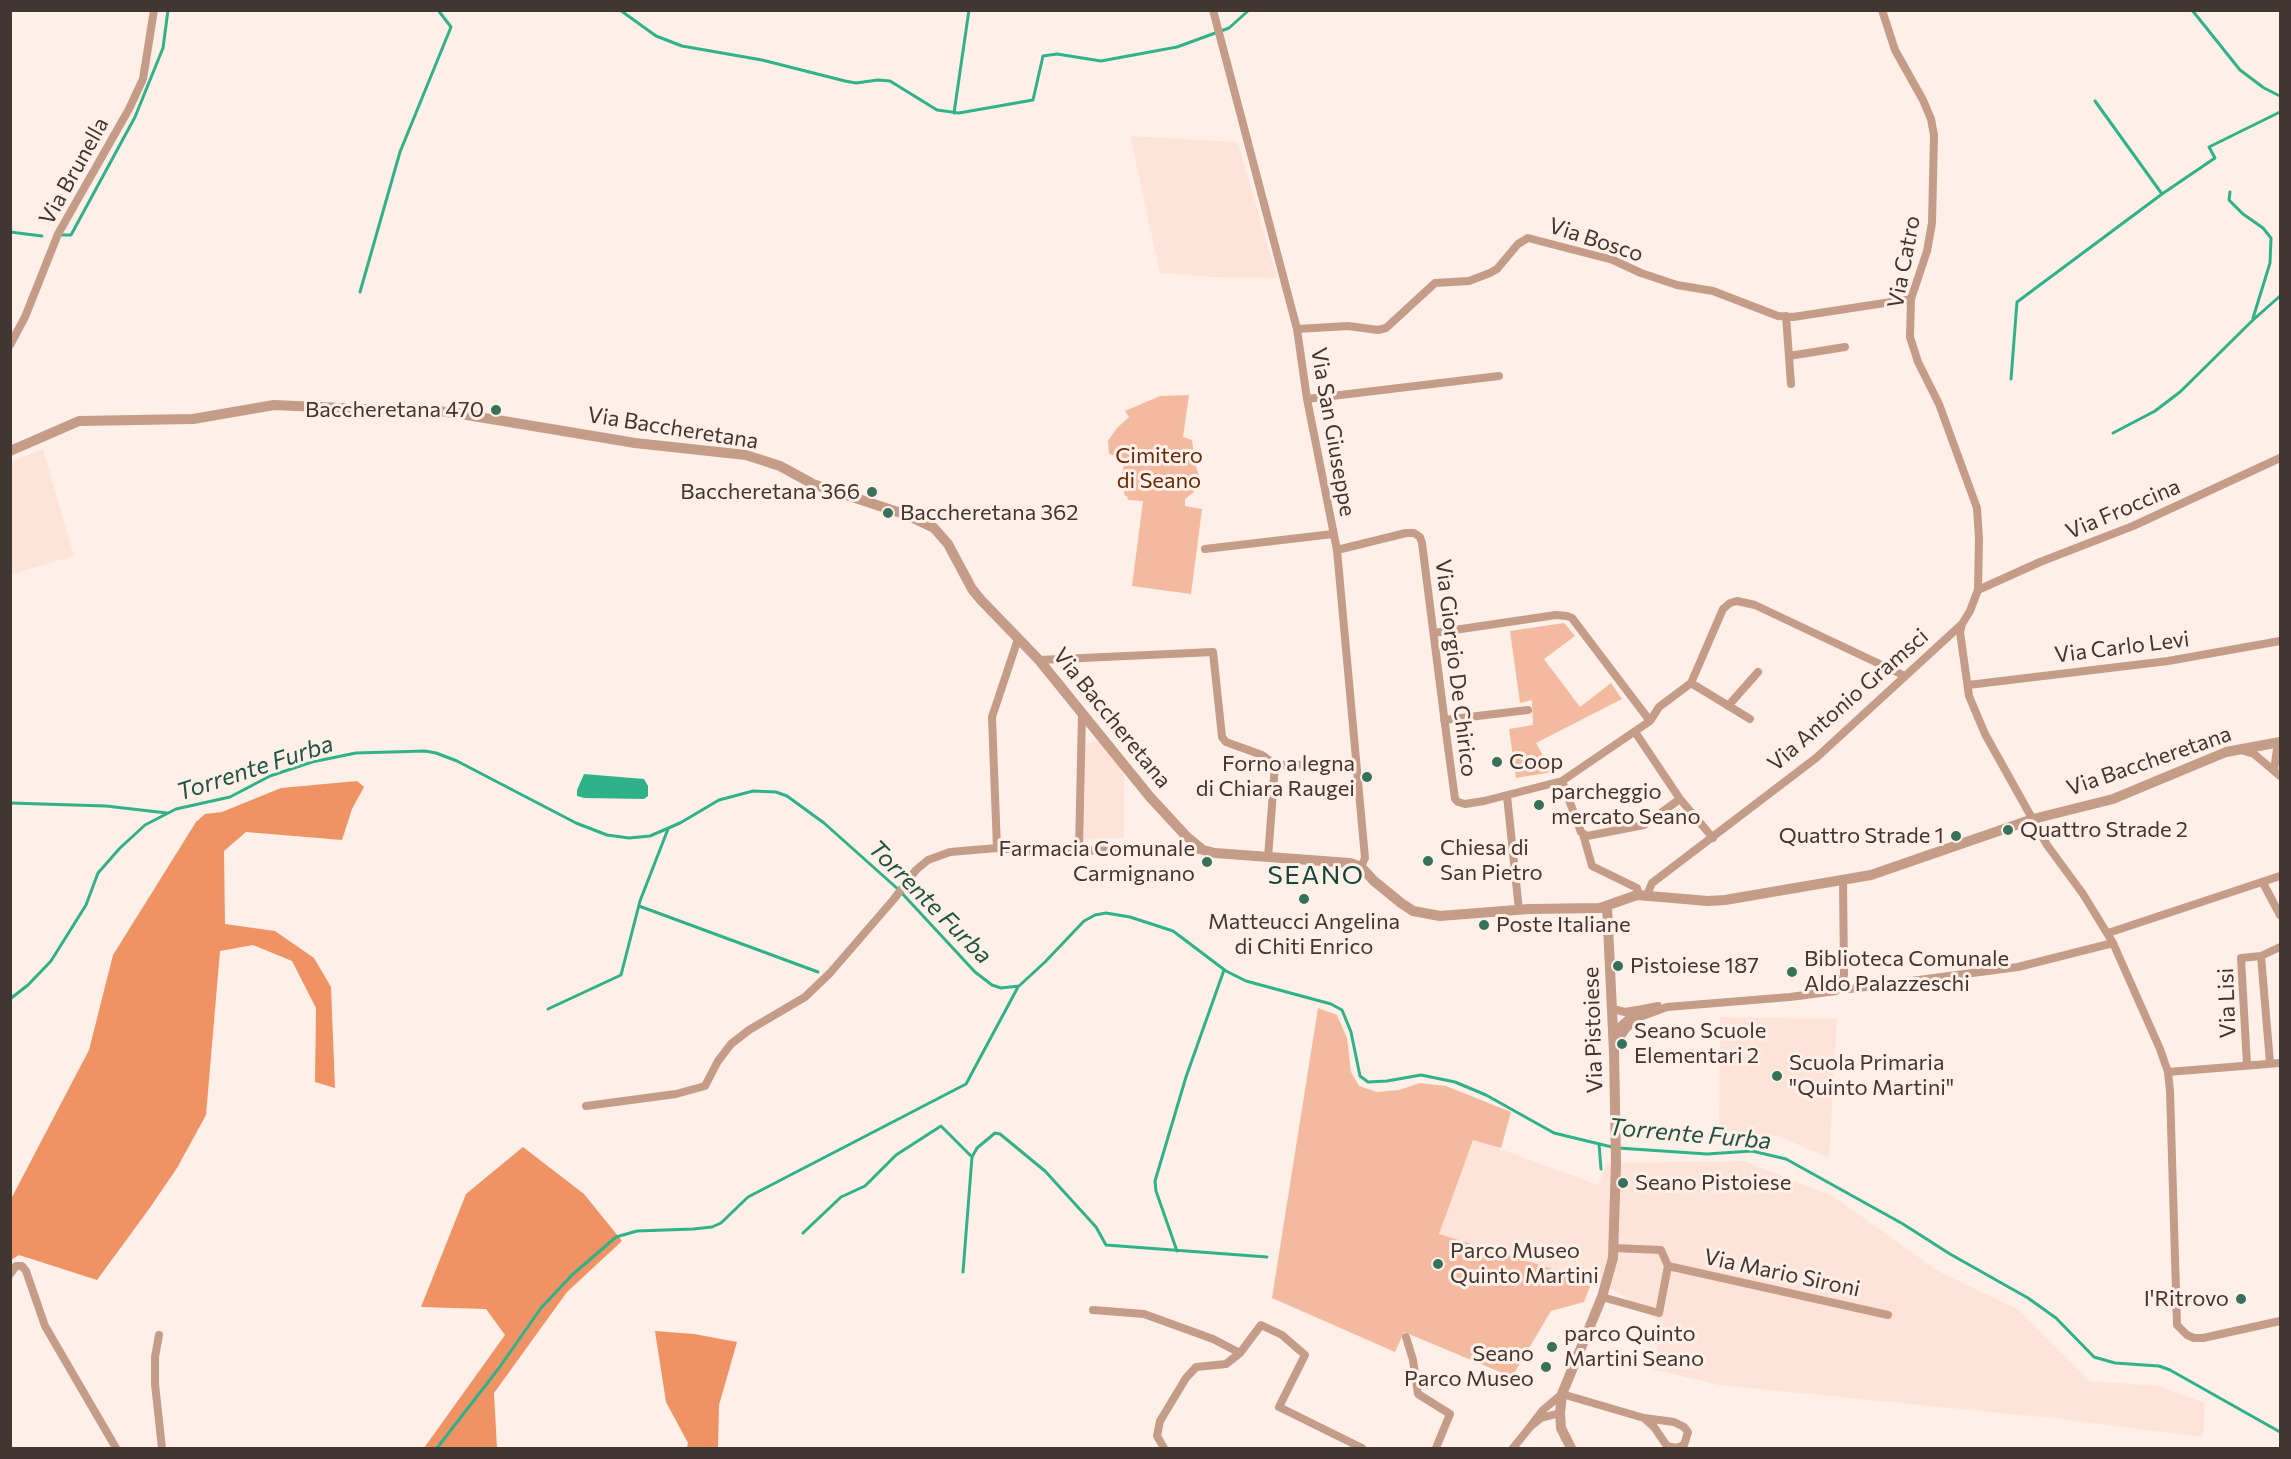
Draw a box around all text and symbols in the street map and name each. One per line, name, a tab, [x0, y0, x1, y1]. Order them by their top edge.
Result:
street label: Via Brunella	[34, 113, 114, 229]
street label: Via Bosco	[1545, 212, 1647, 268]
street label: Via Catro	[1882, 214, 1926, 310]
street label: Via San Giuseppe	[1305, 345, 1361, 519]
place label: Baccheretana 470	[305, 397, 484, 423]
street label: Via Baccheretana	[586, 401, 760, 455]
marker: Baccheretana 470	[489, 403, 503, 417]
park label: Cimitero di Seano	[1115, 443, 1203, 494]
street label: Via Froccina	[2062, 473, 2184, 545]
place label: Baccheretana 366	[680, 479, 860, 505]
marker: Baccheretana 366	[865, 485, 879, 499]
place label: Baccheretana 362	[900, 500, 1078, 526]
marker: Baccheretana 362	[881, 506, 895, 520]
street label: Via Giorgio De Chirico	[1430, 558, 1482, 778]
street label: Via Antonio Gramsci	[1762, 623, 1934, 777]
street label: Via Carlo Levi	[2053, 626, 2191, 668]
street label: Via Baccheretana	[1047, 643, 1177, 793]
street label: Via Baccheretana	[2063, 720, 2235, 802]
water label: Torrente Furba	[173, 729, 337, 807]
place label: Coop	[1509, 749, 1563, 775]
place label: Forno a legna di Chiara Raugei	[1196, 751, 1355, 802]
marker: Coop	[1490, 755, 1504, 769]
marker: Forno a legna di Chiara Raugei	[1360, 770, 1374, 784]
place label: parcheggio mercato Seano	[1551, 779, 1701, 830]
marker: parcheggio mercato Seano	[1532, 798, 1546, 812]
place label: Quattro Strade 2	[2020, 817, 2188, 843]
place label: Quattro Strade 1	[1779, 823, 1944, 849]
marker: Quattro Strade 2	[2001, 823, 2015, 837]
marker: Quattro Strade 1	[1949, 829, 1963, 843]
water label: Torrente Furba	[862, 834, 998, 970]
place label: Chiesa di San Pietro	[1440, 835, 1543, 886]
place label: Farmacia Comunale Carmignano	[999, 836, 1195, 888]
marker: Chiesa di San Pietro	[1421, 854, 1435, 868]
marker: Farmacia Comunale Carmignano	[1200, 855, 1214, 869]
district label: SEANO	[1268, 859, 1364, 891]
marker: Matteucci Angelina di Chiti Enrico	[1297, 892, 1311, 906]
place label: Matteucci Angelina di Chiti Enrico	[1208, 909, 1400, 960]
place label: Poste Italiane	[1496, 912, 1631, 938]
marker: Poste Italiane	[1477, 918, 1491, 932]
place label: Biblioteca Comunale Aldo Palazzeschi	[1804, 946, 2009, 998]
place label: Pistoiese 187	[1630, 953, 1759, 979]
marker: Pistoiese 187	[1611, 959, 1625, 973]
marker: Biblioteca Comunale Aldo Palazzeschi	[1785, 965, 1799, 979]
street label: Via Pistoiese	[1578, 966, 1608, 1094]
street label: Via Lisi	[2213, 967, 2241, 1039]
place label: Seano Scuole Elementari 2	[1634, 1018, 1766, 1070]
marker: Seano Scuole Elementari 2	[1615, 1037, 1629, 1051]
place label: Scuola Primaria "Quinto Martini"	[1789, 1050, 1954, 1102]
marker: Scuola Primaria "Quinto Martini"	[1770, 1069, 1784, 1083]
water label: Torrente Furba	[1607, 1113, 1773, 1155]
place label: Seano Pistoiese	[1635, 1170, 1791, 1196]
marker: Seano Pistoiese	[1616, 1176, 1630, 1190]
place label: Parco Museo Quinto Martini	[1450, 1238, 1599, 1290]
street label: Via Mario Sironi	[1701, 1244, 1863, 1302]
marker: Parco Museo Quinto Martini	[1431, 1257, 1445, 1271]
place label: I'Ritrovo	[2144, 1286, 2229, 1312]
marker: I'Ritrovo	[2234, 1292, 2248, 1306]
place label: parco Quinto Martini Seano	[1564, 1321, 1704, 1372]
marker: parco Quinto Martini Seano	[1545, 1340, 1559, 1354]
place label: Seano Parco Museo	[1404, 1341, 1534, 1392]
marker: Seano Parco Museo	[1539, 1360, 1553, 1374]

